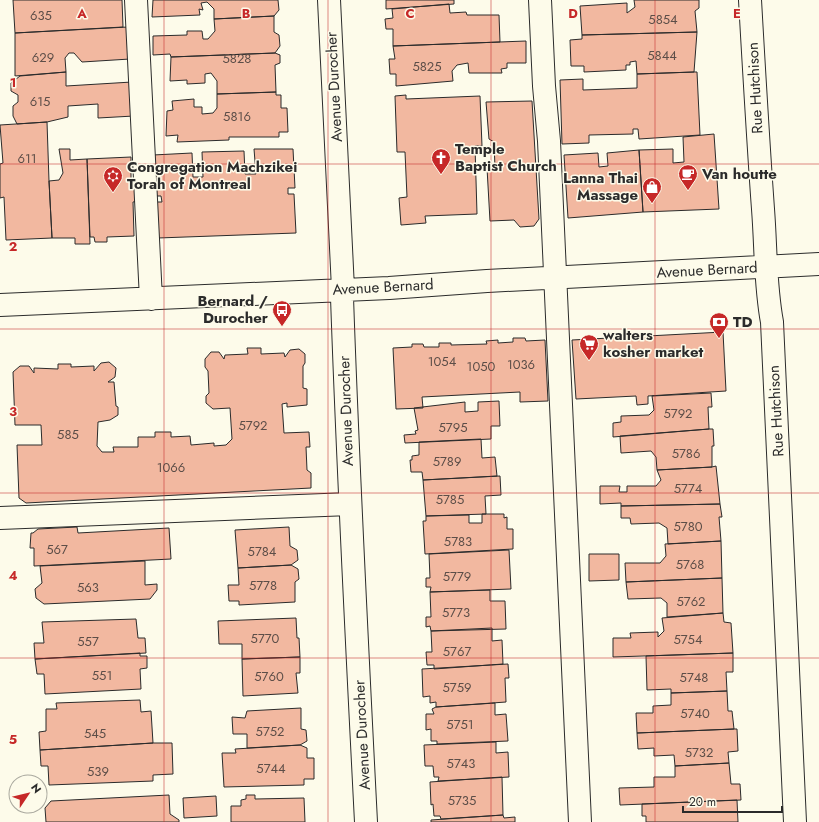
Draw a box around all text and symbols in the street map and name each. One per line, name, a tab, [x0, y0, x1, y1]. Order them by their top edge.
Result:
text: A	[76, 4, 87, 23]
text: B	[242, 4, 251, 23]
text: C	[405, 4, 415, 23]
text: D	[568, 4, 578, 23]
text: E	[733, 4, 741, 23]
house number: 635	[30, 6, 52, 25]
house number: 5854	[648, 10, 678, 29]
street label: Avenue Durocher	[320, 30, 348, 143]
street label: Rue Hutchison	[742, 42, 768, 134]
house number: 5844	[647, 46, 677, 65]
house number: 629	[32, 48, 54, 67]
house number: 5828	[223, 49, 251, 68]
house number: 5825	[412, 57, 442, 76]
text: 1	[10, 73, 16, 92]
house number: 615	[30, 92, 50, 111]
house number: 5816	[223, 107, 251, 126]
place label: Temple Baptist Church	[455, 138, 557, 177]
church icon: Temple Baptist Church	[430, 147, 452, 175]
house number: 611	[17, 149, 37, 168]
place label: Congregation Machzikei Torah of Montreal	[127, 156, 297, 195]
cafe icon: Van houtte	[677, 163, 699, 191]
place label: Van houtte	[701, 163, 777, 185]
synagogue icon: Congregation Machzikei Torah of Montreal	[102, 165, 124, 193]
place label: Lanna Thai Massage	[563, 167, 638, 206]
shop icon: Lanna Thai Massage	[641, 176, 663, 204]
text: 2	[9, 237, 17, 256]
street label: Avenue Bernard	[656, 256, 758, 284]
street label: Avenue Bernard	[332, 273, 434, 301]
place label: Bernard / Durocher	[198, 290, 269, 329]
bus stop icon: Bernard / Durocher	[271, 299, 293, 327]
bank icon: TD	[708, 311, 730, 339]
place label: TD	[733, 311, 752, 333]
place label: walters kosher market	[602, 324, 703, 363]
supermarket icon: walters kosher market	[578, 333, 600, 361]
house number: 1054	[428, 352, 457, 371]
street label: Avenue Durocher	[333, 355, 359, 467]
house number: 1036	[507, 355, 535, 374]
house number: 1050	[467, 357, 496, 376]
street label: Rue Hutchison	[763, 365, 789, 457]
text: 3	[9, 402, 17, 421]
house number: 5792	[663, 404, 693, 423]
house number: 5792	[238, 416, 268, 435]
house number: 5795	[439, 418, 467, 437]
house number: 585	[57, 425, 79, 444]
house number: 5786	[672, 444, 700, 463]
house number: 5789	[433, 452, 461, 471]
house number: 1066	[157, 458, 185, 477]
house number: 5774	[674, 479, 703, 498]
house number: 5785	[436, 490, 464, 509]
house number: 5780	[673, 517, 703, 536]
house number: 5783	[444, 532, 472, 551]
house number: 567	[46, 540, 68, 559]
house number: 5784	[248, 542, 277, 561]
house number: 5768	[676, 555, 704, 574]
text: 4	[8, 566, 18, 585]
house number: 5779	[443, 567, 471, 586]
house number: 5778	[249, 576, 277, 595]
house number: 563	[77, 578, 99, 597]
house number: 5762	[676, 592, 706, 611]
house number: 5773	[442, 603, 470, 622]
house number: 5770	[251, 629, 280, 648]
house number: 5754	[673, 630, 703, 649]
house number: 557	[77, 632, 99, 651]
house number: 5767	[443, 642, 471, 661]
house number: 551	[92, 666, 112, 685]
house number: 5760	[254, 667, 284, 686]
house number: 5748	[680, 668, 708, 687]
street label: Avenue Durocher	[348, 678, 376, 791]
house number: 5759	[443, 678, 471, 697]
house number: 5740	[680, 704, 710, 723]
house number: 5751	[446, 715, 474, 734]
house number: 5752	[256, 722, 284, 741]
house number: 545	[84, 724, 106, 743]
text: 5	[9, 730, 17, 749]
house number: 5732	[685, 743, 713, 762]
house number: 5743	[447, 754, 475, 773]
house number: 5744	[256, 759, 286, 778]
house number: 539	[87, 762, 109, 781]
north arrow	[8, 774, 48, 814]
text: N	[27, 780, 45, 796]
scale bar	[683, 788, 782, 814]
house number: 5735	[448, 791, 476, 810]
text: 20 m	[689, 793, 716, 811]

